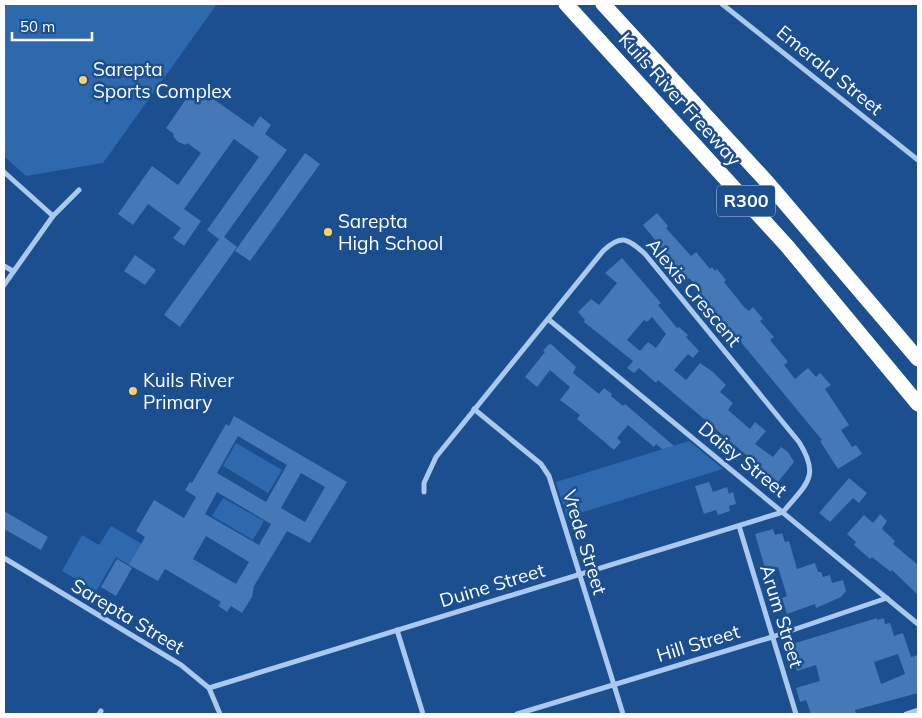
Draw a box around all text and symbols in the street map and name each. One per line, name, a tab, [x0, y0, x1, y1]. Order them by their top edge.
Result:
scale bar	[12, 10, 92, 42]
text: 50 m	[20, 17, 55, 36]
street label: Emerald Street	[772, 20, 888, 120]
street label: Kuils River Freeway	[614, 27, 746, 171]
place label: Sarepta Sports Complex	[93, 57, 232, 103]
marker: Sarepta Sports Complex	[77, 74, 89, 86]
road number: R300	[717, 186, 775, 217]
place label: Sarepta High School	[338, 209, 443, 255]
marker: Sarepta High School	[322, 226, 334, 238]
street label: Alexis Crescent	[642, 233, 747, 352]
place label: Kuils River Primary	[143, 368, 234, 414]
marker: Kuils River Primary	[127, 385, 139, 397]
street label: Daisy Street	[694, 416, 792, 502]
street label: Vrede Street	[558, 487, 612, 598]
street label: Duine Street	[437, 558, 548, 612]
street label: Arum Street	[755, 562, 809, 671]
street label: Sarepta Street	[67, 573, 189, 659]
street label: Hill Street	[654, 619, 743, 667]

